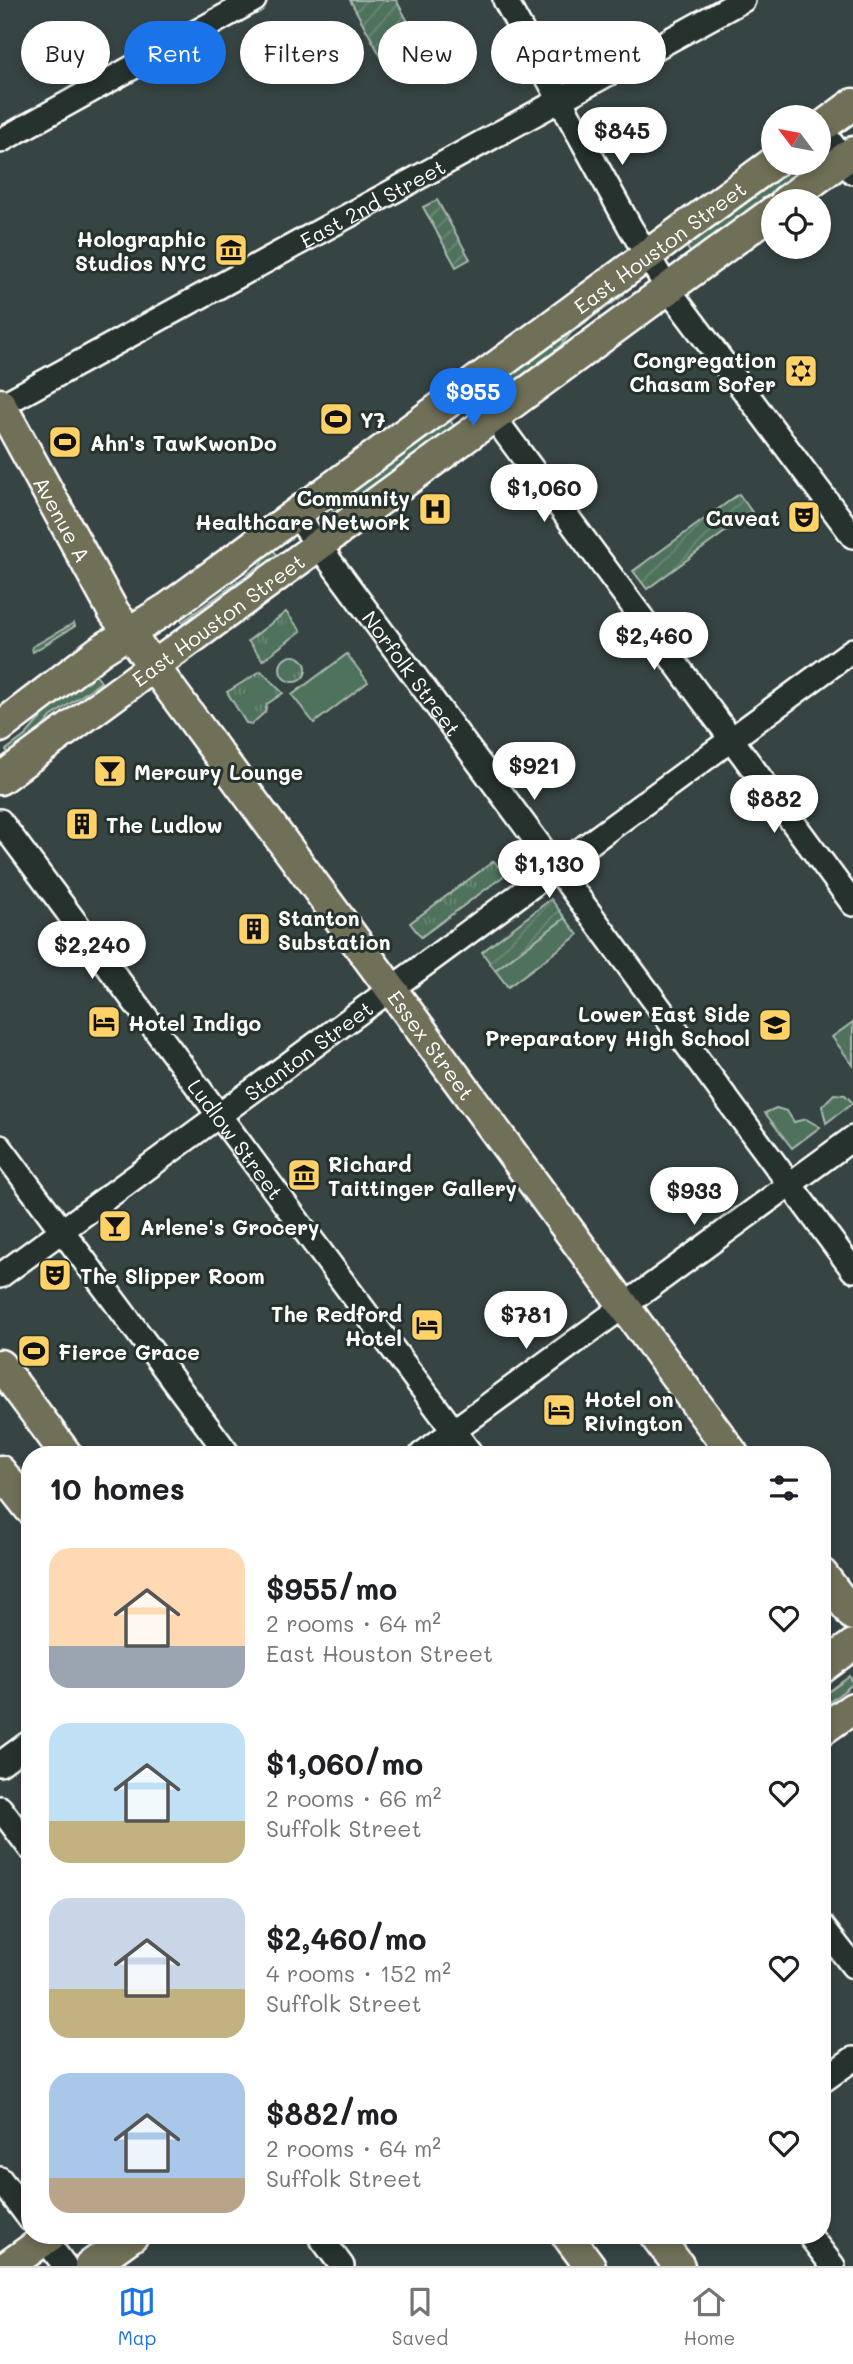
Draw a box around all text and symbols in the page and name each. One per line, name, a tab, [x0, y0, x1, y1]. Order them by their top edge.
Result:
chip: Buy	[21, 21, 110, 84]
chip: Rent	[124, 21, 226, 84]
chip: Filters	[240, 21, 364, 84]
chip: New	[378, 21, 477, 84]
chip: Apartment	[491, 21, 666, 84]
north arrow	[761, 105, 831, 175]
map controls	[761, 105, 831, 259]
pin: $845	[581, 108, 663, 167]
text: $845	[594, 115, 650, 145]
street label: East 2nd Street	[295, 152, 449, 253]
street label: East Houston Street	[568, 174, 751, 319]
button: locate	[761, 189, 831, 259]
place label: Holographic Studios NYC	[75, 225, 206, 276]
museum icon: Holographic Studios NYC	[212, 231, 250, 269]
place label: Congregation Chasam Sofer	[629, 346, 776, 397]
synagogue icon: Congregation Chasam Sofer	[782, 352, 820, 390]
pin: $955	[432, 368, 514, 428]
text: $955	[446, 376, 500, 406]
sports icon: Y7	[317, 400, 355, 438]
place label: Y7	[360, 406, 386, 433]
sports icon: Ahn's TawKwonDo	[46, 423, 84, 461]
place label: Ahn's TawKwonDo	[90, 429, 277, 456]
pin: $1,060	[487, 464, 601, 524]
street label: Avenue A	[28, 471, 97, 567]
text: $1,060	[507, 472, 581, 502]
place label: Community Healthcare Network	[195, 484, 410, 535]
hospital icon: Community Healthcare Network	[416, 490, 454, 528]
theatre icon: Caveat	[785, 498, 823, 536]
place label: Caveat	[705, 504, 780, 531]
street label: East Houston Street	[126, 547, 309, 692]
street label: Norfolk Street	[357, 605, 468, 741]
pin: $2,460	[597, 612, 711, 672]
text: $2,460	[615, 620, 693, 650]
pin: $921	[493, 742, 575, 802]
text: $921	[508, 750, 560, 780]
bar icon: Mercury Lounge	[91, 752, 129, 790]
place label: Mercury Lounge	[134, 758, 303, 786]
pin: $882	[733, 776, 815, 835]
text: $882	[746, 783, 802, 813]
building icon: The Ludlow	[63, 805, 101, 843]
place label: The Ludlow	[106, 811, 223, 838]
pin: $1,130	[492, 841, 606, 900]
text: $1,130	[514, 848, 584, 878]
place label: Stanton Substation	[278, 904, 391, 955]
building icon: Stanton Substation	[235, 910, 273, 948]
pin: $2,240	[35, 922, 149, 981]
text: $2,240	[54, 929, 130, 959]
street label: Essex Street	[383, 984, 481, 1105]
street label: Stanton Street	[238, 994, 378, 1106]
place label: Lower East Side Preparatory High School	[485, 1000, 750, 1052]
hotel icon: Hotel Indigo	[85, 1003, 123, 1041]
school or university icon: Lower East Side Preparatory High School	[756, 1006, 794, 1044]
place label: Hotel Indigo	[128, 1009, 261, 1036]
street label: Ludlow Street	[183, 1073, 290, 1204]
place label: Richard Taittinger Gallery	[328, 1150, 517, 1202]
museum icon: Richard Taittinger Gallery	[285, 1156, 323, 1194]
pin: $933	[653, 1168, 735, 1227]
text: $933	[666, 1175, 722, 1205]
bar icon: Arlene's Grocery	[96, 1207, 134, 1245]
place label: Arlene's Grocery	[140, 1213, 319, 1241]
theatre icon: The Slipper Room	[36, 1256, 74, 1294]
place label: The Slipper Room	[80, 1262, 265, 1289]
pin: $781	[485, 1292, 567, 1351]
text: $781	[500, 1299, 552, 1329]
place label: The Redford Hotel	[271, 1300, 402, 1351]
hotel icon: The Redford Hotel	[408, 1306, 446, 1344]
sports icon: Fierce Grace	[15, 1332, 53, 1370]
place label: Fierce Grace	[58, 1338, 200, 1365]
place label: Hotel on Rivington	[584, 1385, 683, 1436]
hotel icon: Hotel on Rivington	[540, 1391, 578, 1429]
text: 10 homes	[49, 1468, 185, 1508]
icon: filters	[765, 1469, 803, 1507]
text: $955/mo	[266, 1568, 397, 1608]
icon: home	[105, 1576, 189, 1660]
icon: heart	[765, 1599, 803, 1637]
text: 2 rooms · 64 m²	[266, 1608, 441, 1638]
text: East Houston Street	[266, 1638, 493, 1668]
text: $1,060/mo	[266, 1743, 423, 1783]
icon: home	[105, 1751, 189, 1835]
icon: heart	[765, 1774, 803, 1812]
text: 2 rooms · 66 m²	[266, 1783, 441, 1813]
text: Suffolk Street	[266, 1813, 422, 1843]
text: $2,460/mo	[266, 1918, 427, 1958]
icon: home	[105, 1926, 189, 2010]
icon: heart	[765, 1949, 803, 1987]
text: 4 rooms · 152 m²	[266, 1958, 451, 1988]
text: Suffolk Street	[266, 1988, 422, 2018]
text: $882/mo	[266, 2093, 398, 2133]
icon: home	[105, 2101, 189, 2185]
icon: heart	[765, 2124, 803, 2162]
text: 2 rooms · 64 m²	[266, 2133, 441, 2163]
text: Suffolk Street	[266, 2163, 422, 2193]
tab: Map	[118, 2283, 156, 2350]
tab: Saved	[392, 2283, 448, 2350]
tab: Home	[684, 2283, 735, 2350]

